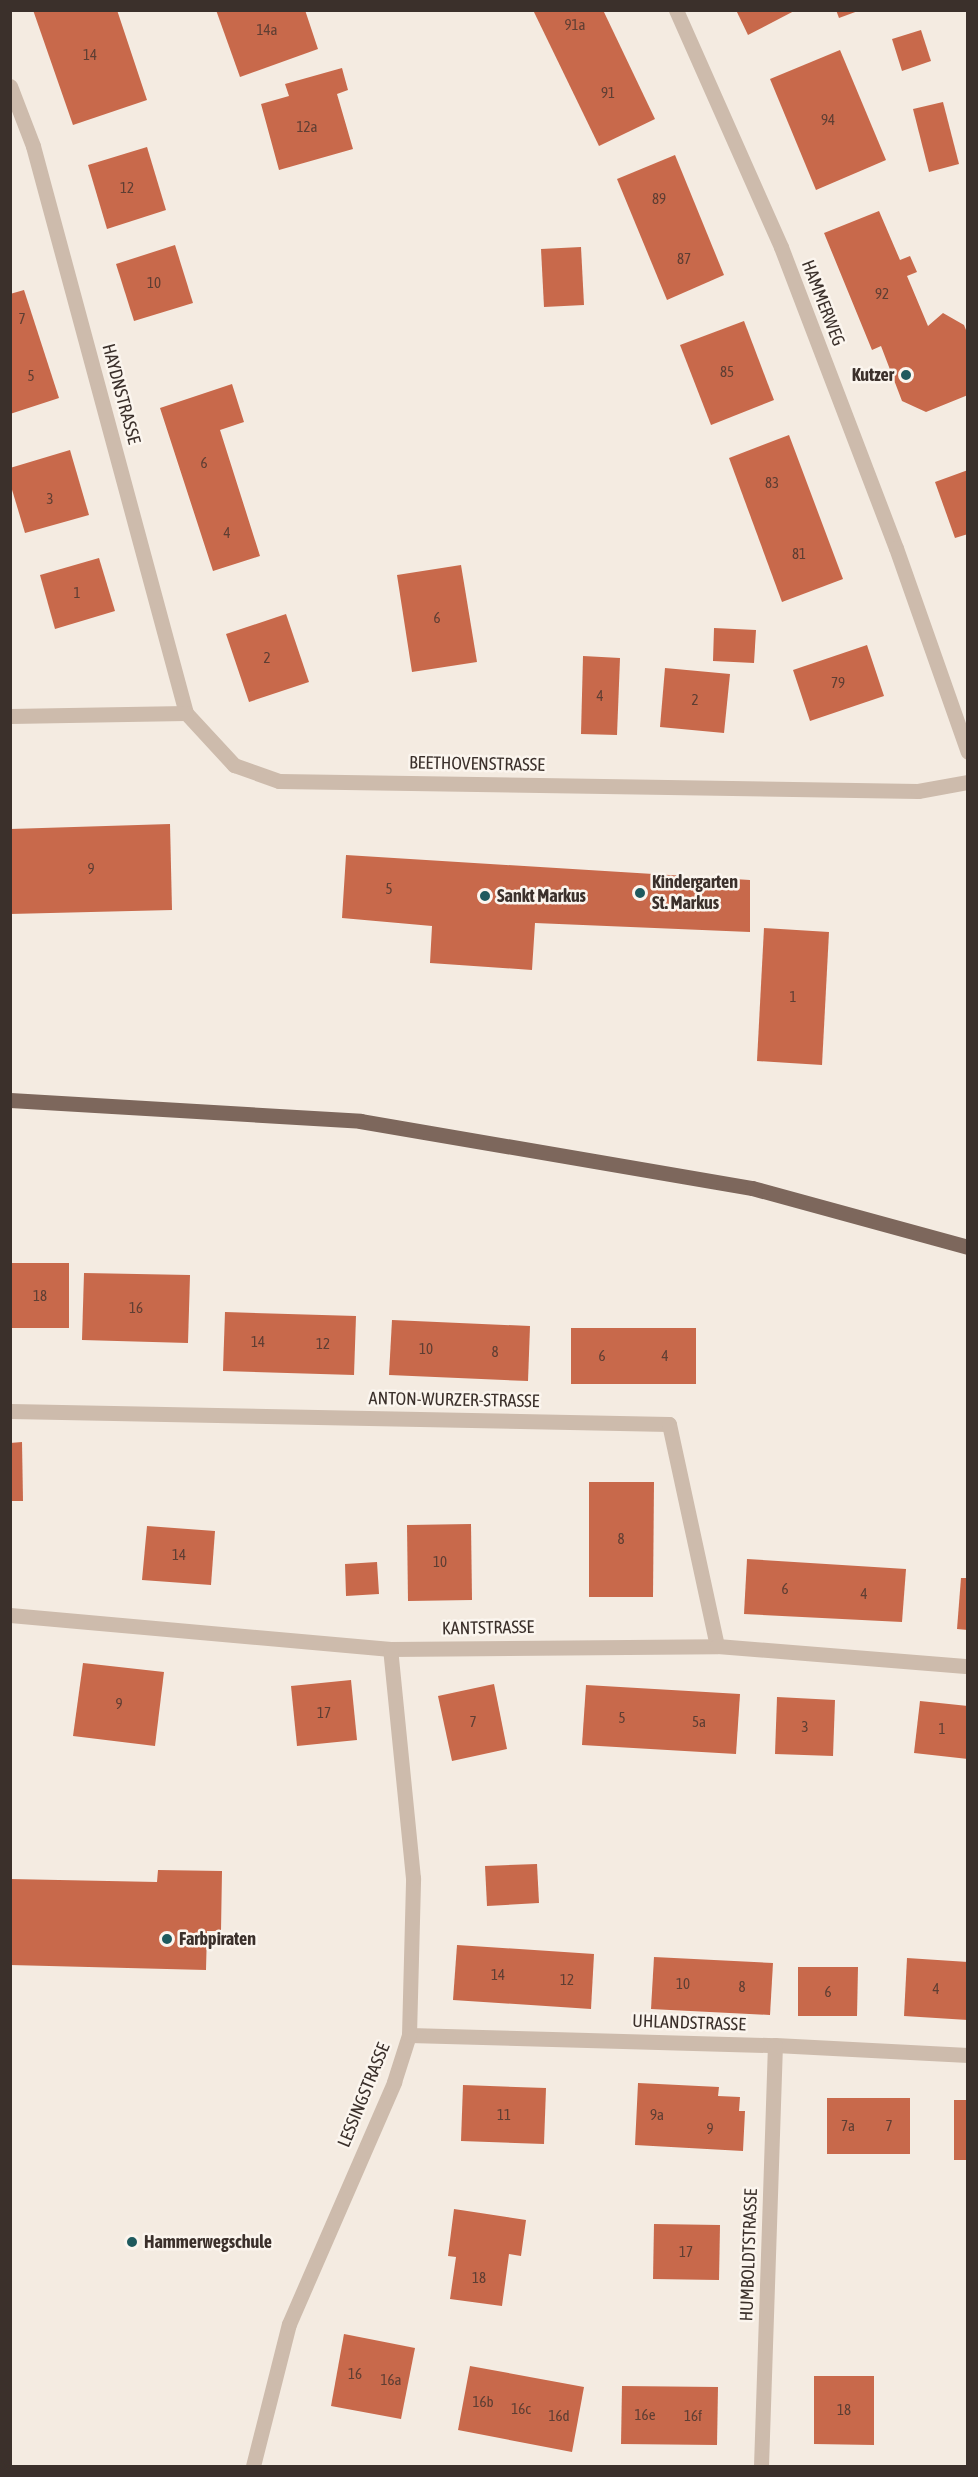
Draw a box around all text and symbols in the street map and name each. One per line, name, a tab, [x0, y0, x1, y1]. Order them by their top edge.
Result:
house number: 91a	[564, 16, 586, 34]
house number: 14a	[256, 21, 278, 39]
house number: 14	[83, 46, 97, 64]
house number: 91	[601, 84, 615, 102]
house number: 94	[821, 111, 835, 129]
house number: 12a	[296, 118, 318, 136]
house number: 12	[120, 179, 134, 197]
house number: 89	[652, 190, 666, 208]
house number: 87	[677, 250, 691, 268]
street label: HAMMERWEG	[797, 257, 849, 349]
house number: 10	[147, 274, 161, 292]
house number: 92	[875, 285, 889, 303]
house number: 7	[18, 310, 26, 328]
street label: HAYDNSTRASSE	[97, 341, 145, 447]
house number: 85	[720, 363, 734, 381]
place label: Kutzer	[852, 364, 894, 386]
house number: 5	[27, 367, 35, 385]
marker: Kutzer	[899, 368, 913, 382]
house number: 6	[200, 454, 208, 472]
house number: 83	[765, 474, 779, 492]
house number: 3	[46, 490, 54, 508]
house number: 4	[223, 524, 231, 542]
house number: 81	[792, 545, 806, 563]
house number: 1	[73, 584, 81, 602]
house number: 6	[433, 609, 441, 627]
house number: 2	[263, 649, 271, 667]
house number: 79	[831, 674, 845, 692]
house number: 4	[596, 687, 604, 705]
house number: 2	[691, 691, 699, 709]
street label: BEETHOVENSTRASSE	[409, 752, 545, 776]
house number: 9	[87, 860, 95, 878]
place label: Kindergarten St. Markus	[652, 872, 738, 914]
house number: 5	[385, 880, 393, 898]
place label: Sankt Markus	[497, 885, 586, 907]
marker: Kindergarten St. Markus	[633, 886, 647, 900]
marker: Sankt Markus	[478, 889, 492, 903]
house number: 1	[789, 988, 797, 1006]
house number: 18	[33, 1287, 47, 1305]
house number: 16	[129, 1299, 143, 1317]
house number: 14	[251, 1333, 265, 1351]
house number: 12	[316, 1335, 330, 1353]
house number: 10	[419, 1340, 433, 1358]
house number: 8	[491, 1343, 499, 1361]
house number: 6	[598, 1347, 606, 1365]
house number: 4	[661, 1347, 669, 1365]
street label: ANTON-WURZER-STRASSE	[369, 1388, 539, 1412]
house number: 8	[617, 1530, 625, 1548]
house number: 14	[172, 1546, 186, 1564]
house number: 10	[433, 1553, 447, 1571]
house number: 6	[781, 1580, 789, 1598]
house number: 4	[860, 1585, 868, 1603]
street label: KANTSTRASSE	[442, 1616, 534, 1640]
house number: 9	[115, 1695, 123, 1713]
house number: 17	[317, 1704, 331, 1722]
house number: 5	[618, 1709, 626, 1727]
house number: 7	[469, 1713, 477, 1731]
house number: 5a	[692, 1713, 706, 1731]
house number: 3	[801, 1718, 809, 1736]
house number: 1	[938, 1720, 946, 1738]
place label: Farbpiraten	[179, 1928, 256, 1950]
marker: Farbpiraten	[160, 1932, 174, 1946]
house number: 14	[491, 1966, 505, 1984]
house number: 12	[560, 1971, 574, 1989]
house number: 10	[676, 1975, 690, 1993]
house number: 8	[738, 1978, 746, 1996]
house number: 4	[932, 1980, 940, 1998]
house number: 6	[824, 1983, 832, 2001]
street label: UHLANDSTRASSE	[632, 2010, 746, 2036]
street label: LESSINGSTRASSE	[333, 2040, 395, 2150]
house number: 11	[497, 2106, 511, 2124]
house number: 9a	[650, 2106, 664, 2124]
house number: 7a	[841, 2117, 855, 2135]
house number: 7	[885, 2117, 893, 2135]
house number: 9	[706, 2120, 714, 2138]
street label: HUMBOLDTSTRASSE	[736, 2188, 762, 2322]
place label: Hammerwegschule	[144, 2231, 272, 2253]
marker: Hammerwegschule	[125, 2235, 139, 2249]
house number: 17	[679, 2243, 693, 2261]
house number: 18	[472, 2269, 486, 2287]
house number: 16	[348, 2365, 362, 2383]
house number: 16a	[380, 2371, 402, 2389]
house number: 16b	[472, 2393, 494, 2411]
house number: 16c	[511, 2400, 531, 2418]
house number: 18	[837, 2401, 851, 2419]
house number: 16e	[635, 2406, 655, 2424]
house number: 16d	[548, 2407, 570, 2425]
house number: 16f	[684, 2407, 702, 2425]

